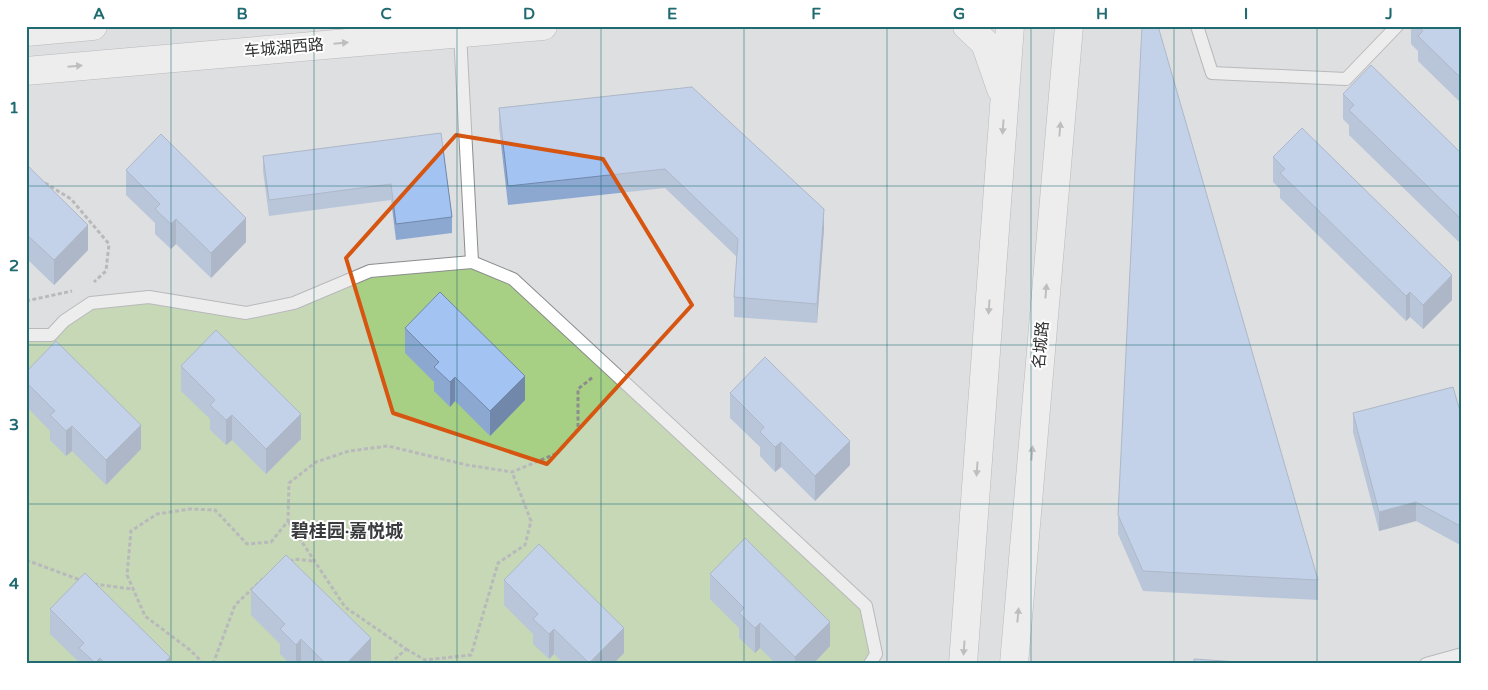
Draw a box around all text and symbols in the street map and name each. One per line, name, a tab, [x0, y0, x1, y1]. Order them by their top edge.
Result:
text: A	[93, 4, 105, 24]
text: B	[236, 4, 248, 24]
text: C	[380, 4, 392, 24]
text: D	[523, 4, 535, 24]
text: E	[667, 4, 677, 24]
text: F	[811, 4, 821, 24]
text: G	[953, 4, 965, 24]
text: H	[1096, 4, 1108, 24]
text: I	[1244, 4, 1248, 24]
text: J	[1384, 4, 1393, 24]
street label: 车城湖西路	[243, 35, 325, 61]
one-way arrow	[334, 39, 350, 47]
one-way arrow	[67, 62, 83, 70]
text: 1	[9, 98, 19, 118]
one-way arrow	[998, 120, 1006, 136]
one-way arrow	[1056, 121, 1064, 137]
text: 2	[9, 256, 19, 276]
one-way arrow	[1042, 283, 1050, 299]
one-way arrow	[985, 299, 993, 315]
street label: 名城路	[1029, 320, 1053, 370]
text: 3	[9, 415, 19, 435]
one-way arrow	[1028, 445, 1036, 461]
one-way arrow	[973, 461, 981, 477]
district label: 碧桂园·嘉悦城	[291, 520, 403, 542]
text: 4	[9, 574, 19, 594]
one-way arrow	[1014, 607, 1022, 623]
one-way arrow	[960, 641, 968, 657]

